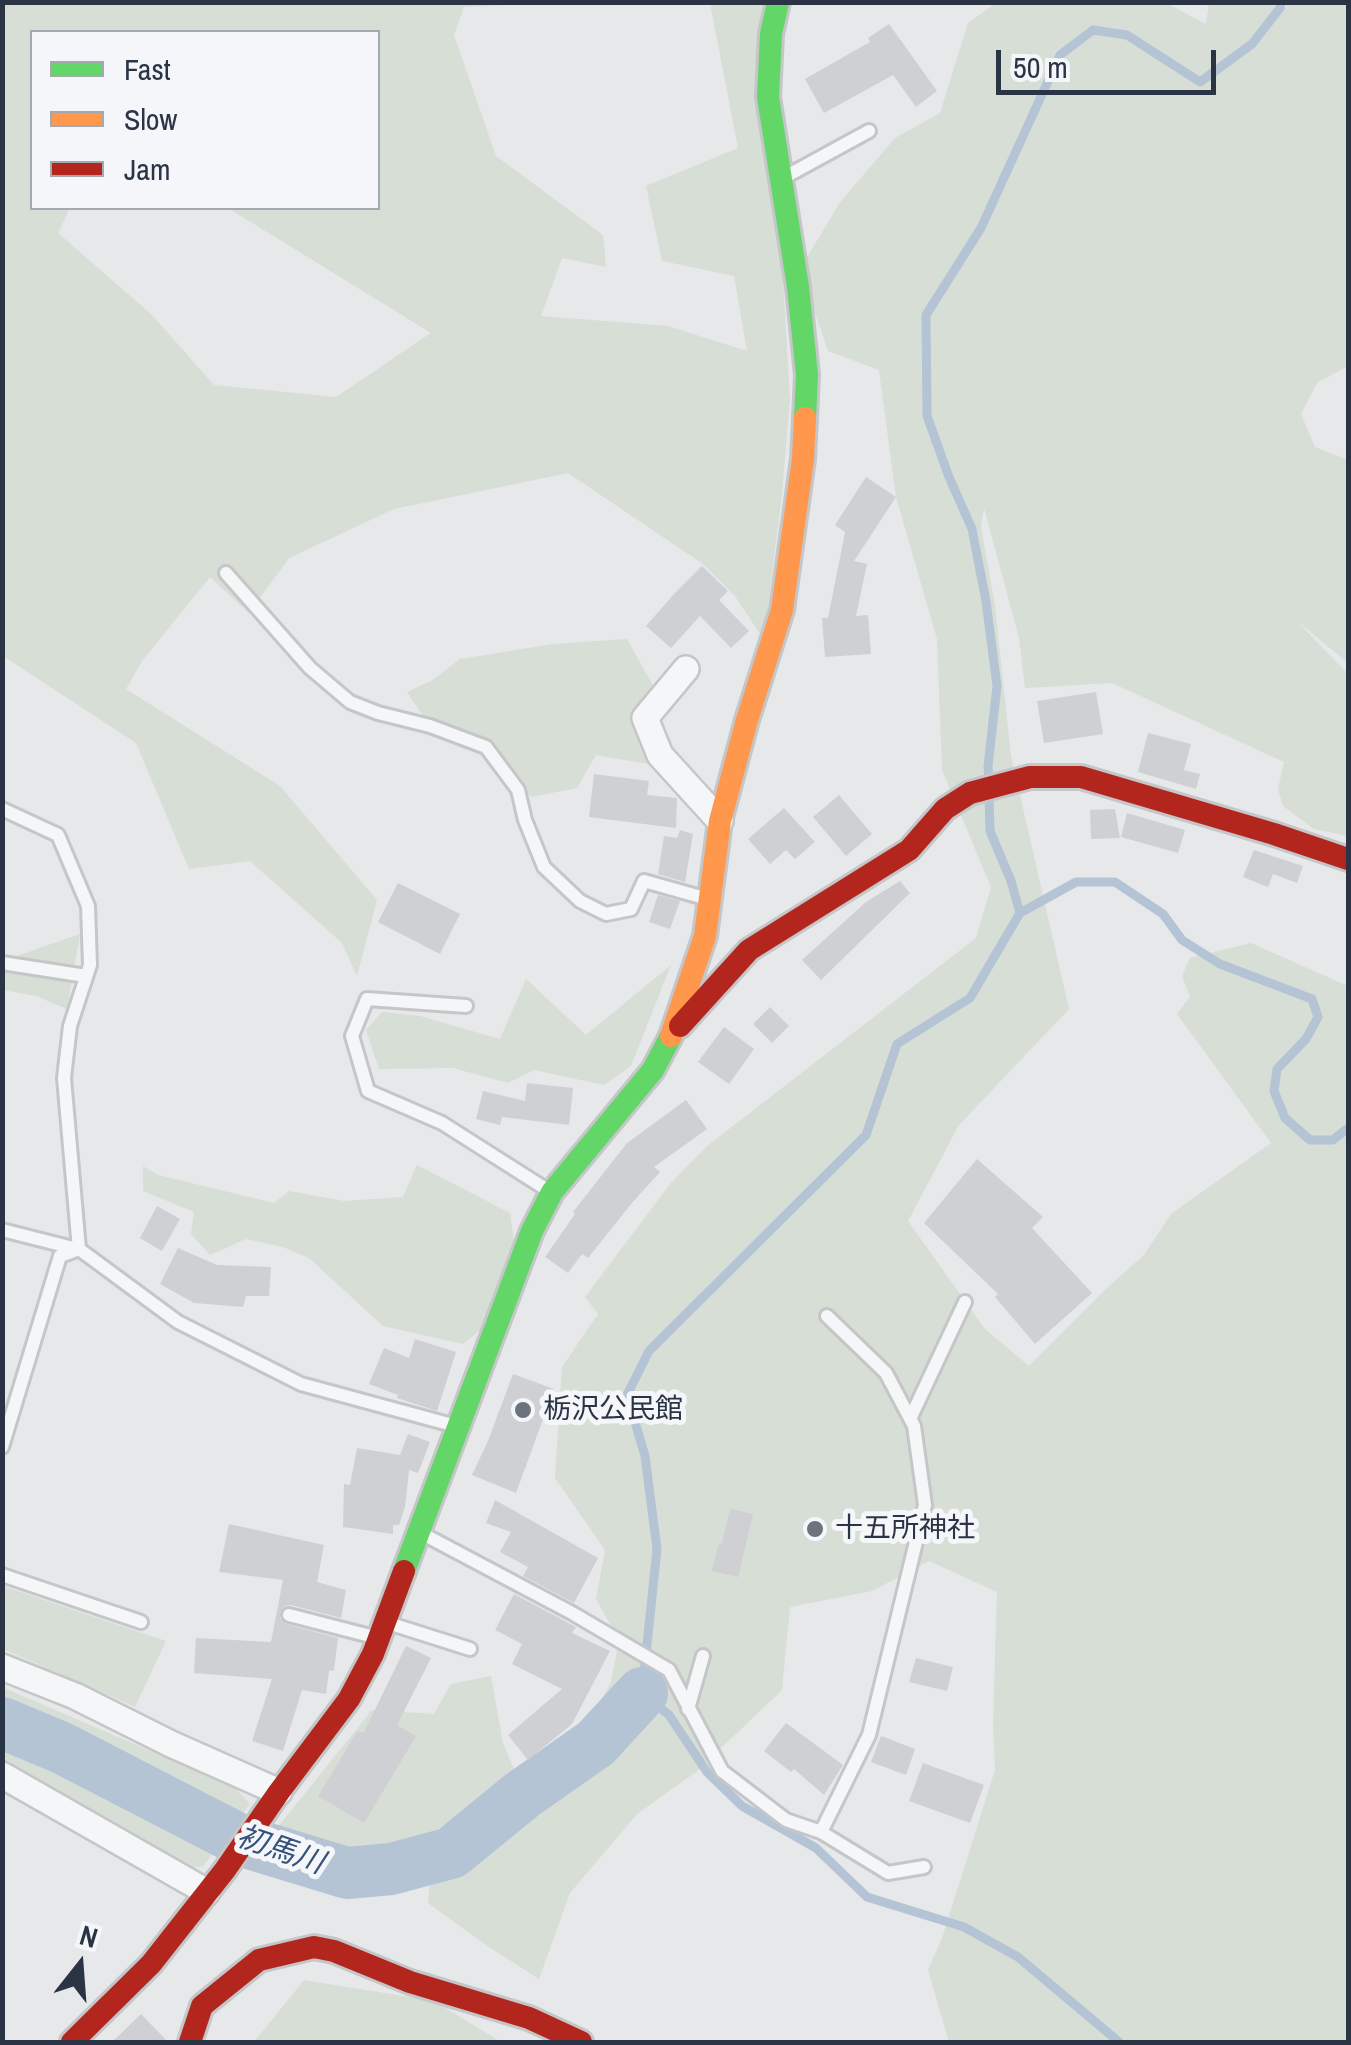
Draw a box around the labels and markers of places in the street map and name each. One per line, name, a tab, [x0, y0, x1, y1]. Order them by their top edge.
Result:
place label: 栃沢公民館	[543, 1393, 683, 1427]
marker: 栃沢公民館	[512, 1399, 534, 1421]
place label: 十五所神社	[835, 1512, 975, 1546]
marker: 十五所神社	[804, 1518, 826, 1540]

